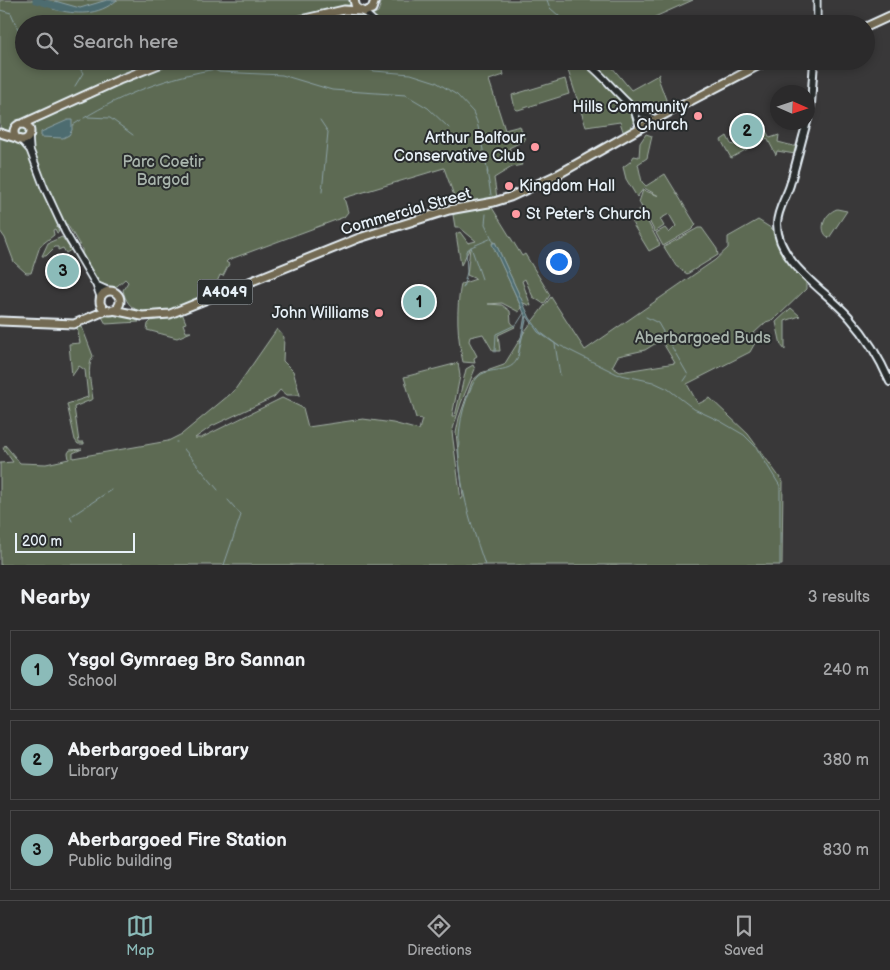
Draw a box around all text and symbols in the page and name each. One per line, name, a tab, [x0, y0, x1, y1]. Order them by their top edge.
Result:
search box	[15, 15, 875, 70]
icon: search	[33, 29, 61, 57]
text: Search here	[73, 31, 178, 54]
north arrow	[770, 85, 815, 130]
place label: Hills Community Church	[573, 98, 689, 135]
marker: Hills Community Church	[692, 110, 704, 122]
pin: 2	[731, 112, 763, 150]
place label: Arthur Balfour Conservative Club	[393, 129, 525, 166]
marker: Arthur Balfour Conservative Club	[529, 141, 541, 153]
park label: Parc Coetir Bargod	[122, 153, 204, 190]
place label: Kingdom Hall	[519, 177, 615, 196]
marker: Kingdom Hall	[503, 180, 515, 192]
street label: Commercial Street	[339, 184, 473, 240]
place label: St Peter's Church	[526, 205, 651, 224]
marker: St Peter's Church	[510, 208, 522, 220]
your location	[546, 249, 572, 275]
pin: 3	[47, 252, 79, 290]
road number: A4049	[198, 280, 252, 304]
pin: 1	[403, 283, 435, 321]
place label: John Williams	[272, 304, 369, 323]
marker: John Williams	[373, 307, 385, 319]
park label: Aberbargoed Buds	[635, 329, 771, 348]
scale bar	[15, 530, 135, 553]
text: 200 m	[22, 533, 62, 550]
text: Nearby	[20, 585, 90, 610]
text: 3 results	[808, 588, 870, 607]
text: Ysgol Gymraeg Bro Sannan	[68, 649, 305, 672]
text: 1	[34, 661, 40, 680]
text: 240 m	[823, 661, 869, 680]
text: School	[68, 672, 117, 691]
text: Aberbargoed Library	[68, 739, 249, 762]
text: 2	[32, 751, 42, 770]
text: 380 m	[823, 751, 869, 770]
text: Library	[68, 762, 118, 781]
text: Aberbargoed Fire Station	[68, 829, 287, 852]
text: 3	[32, 841, 42, 860]
text: 830 m	[823, 841, 869, 860]
text: Public building	[68, 852, 172, 871]
tab: Map	[126, 912, 155, 959]
tab: Directions	[407, 912, 472, 959]
tab: Saved	[724, 912, 764, 959]

